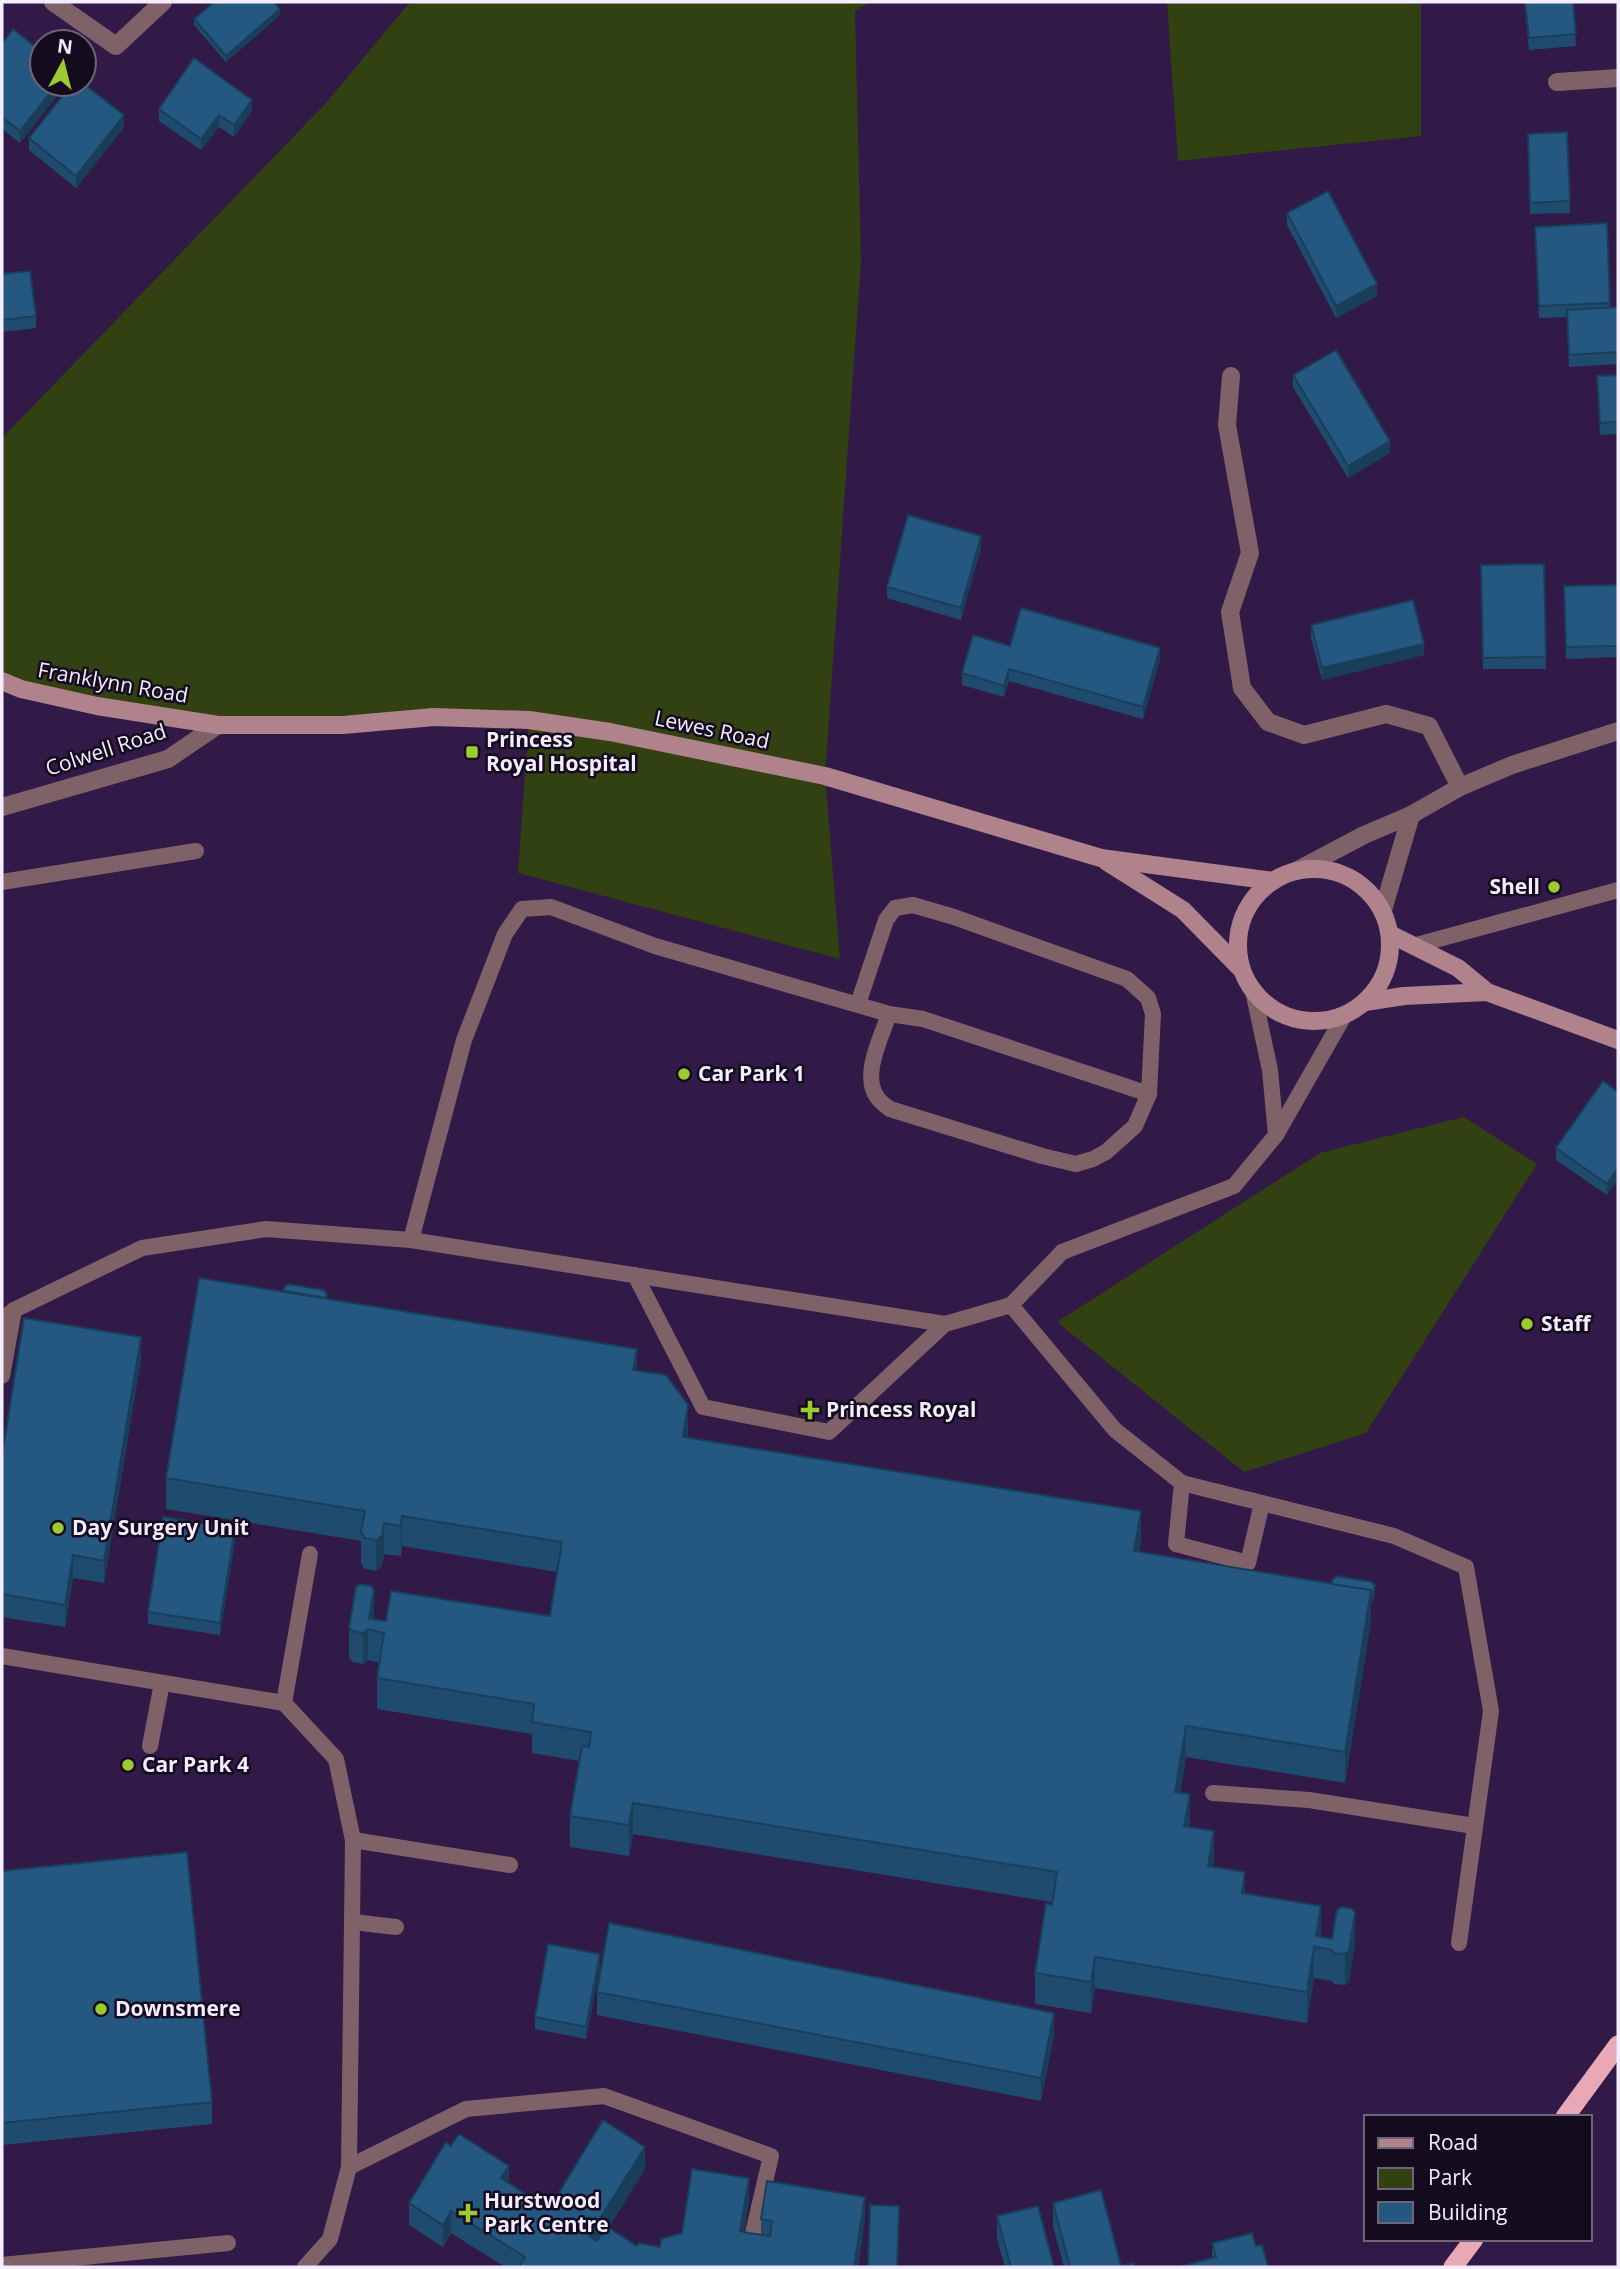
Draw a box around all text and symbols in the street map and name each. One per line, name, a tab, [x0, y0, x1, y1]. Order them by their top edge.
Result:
north arrow	[28, 28, 98, 98]
text: N	[56, 32, 74, 60]
street label: Franklynn Road	[36, 655, 191, 709]
street label: Lewes Road	[652, 703, 772, 755]
street label: Colwell Road	[42, 716, 170, 782]
place label: Princess Royal Hospital	[486, 725, 637, 777]
marker: Princess Royal Hospital	[464, 744, 480, 760]
place label: Shell	[1489, 872, 1540, 900]
marker: Shell	[1546, 879, 1562, 895]
place label: Car Park 1	[698, 1059, 805, 1087]
marker: Car Park 1	[676, 1066, 692, 1082]
place label: Staff	[1541, 1309, 1592, 1337]
marker: Staff	[1519, 1316, 1535, 1332]
place label: Princess Royal	[826, 1395, 976, 1423]
marker: Princess Royal	[800, 1400, 820, 1420]
place label: Day Surgery Unit	[72, 1513, 249, 1541]
marker: Day Surgery Unit	[50, 1520, 66, 1536]
place label: Car Park 4	[142, 1750, 249, 1778]
marker: Car Park 4	[120, 1757, 136, 1773]
place label: Downsmere	[115, 1994, 241, 2022]
marker: Downsmere	[93, 2001, 109, 2017]
legend	[1364, 2115, 1592, 2241]
text: Road	[1428, 2128, 1478, 2156]
text: Park	[1428, 2163, 1472, 2191]
place label: Hurstwood Park Centre	[484, 2186, 609, 2238]
text: Building	[1428, 2198, 1507, 2226]
marker: Hurstwood Park Centre	[458, 2203, 478, 2223]

